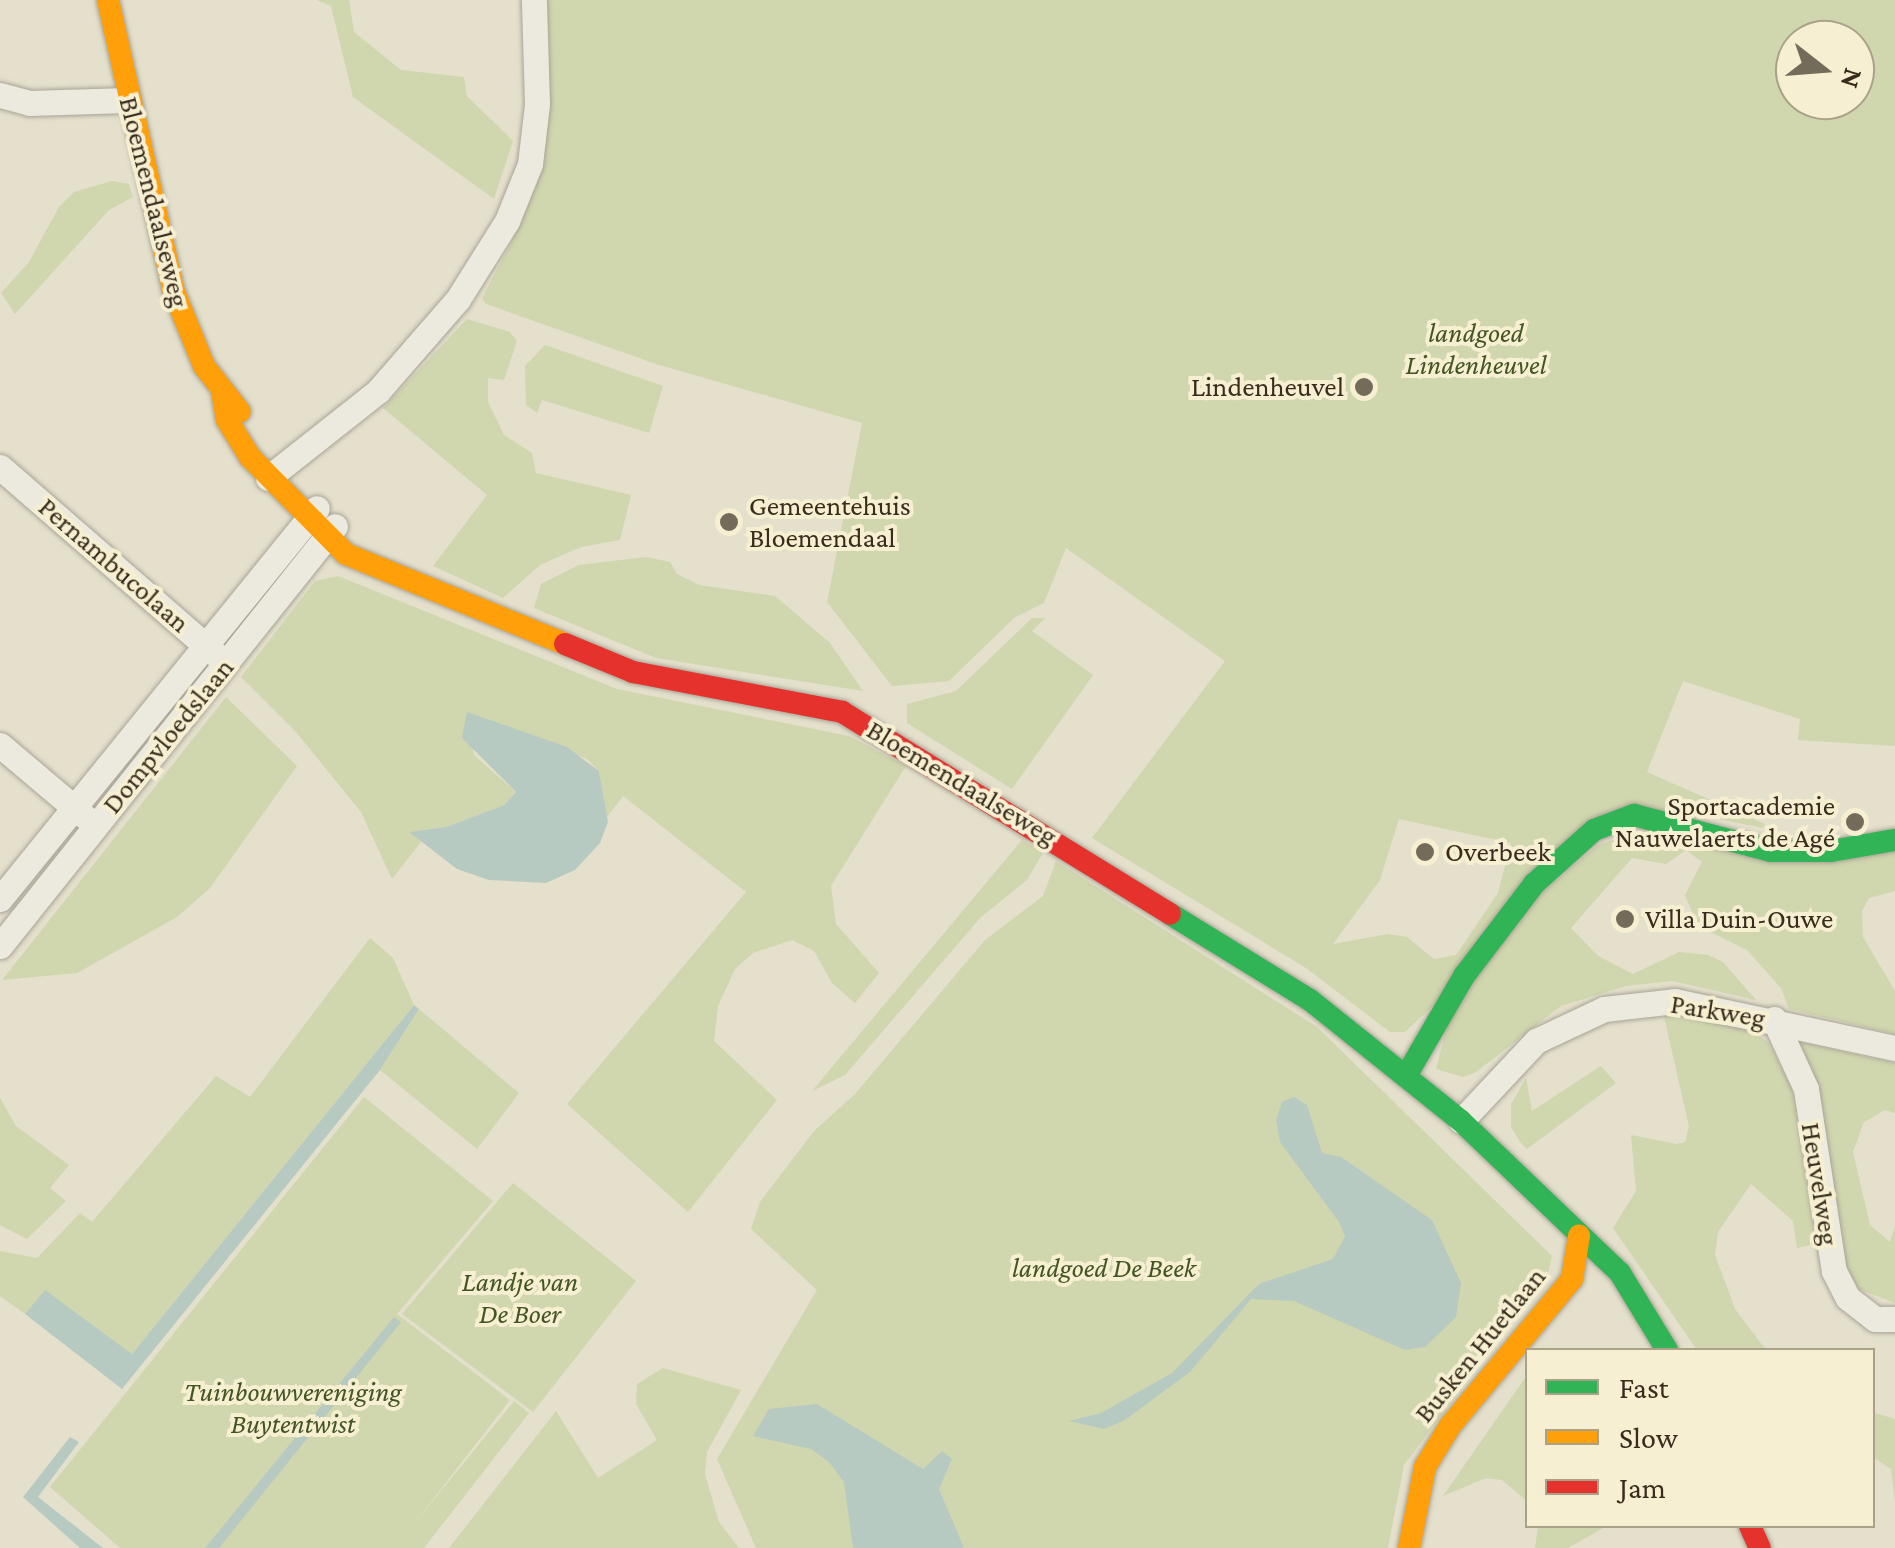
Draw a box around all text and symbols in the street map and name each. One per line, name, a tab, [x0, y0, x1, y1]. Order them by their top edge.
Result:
north arrow	[1775, 20, 1875, 120]
text: N	[1835, 65, 1870, 92]
street label: Bloemendaalseweg	[112, 93, 196, 311]
park label: landgoed Lindenheuvel	[1406, 316, 1546, 382]
place label: Lindenheuvel	[1191, 370, 1344, 404]
marker: Lindenheuvel	[1353, 376, 1375, 398]
place label: Gemeentehuis Bloemendaal	[749, 489, 911, 555]
street label: Pernambucolaan	[32, 490, 196, 640]
marker: Gemeentehuis Bloemendaal	[718, 511, 740, 533]
street label: Dompvloedslaan	[95, 652, 241, 820]
street label: Bloemendaalseweg	[861, 713, 1063, 853]
place label: Sportacademie Nauwelaerts de Agé	[1615, 789, 1835, 855]
marker: Sportacademie Nauwelaerts de Agé	[1844, 811, 1866, 833]
place label: Overbeek	[1445, 835, 1551, 869]
marker: Overbeek	[1414, 841, 1436, 863]
place label: Villa Duin-Ouwe	[1645, 902, 1833, 936]
marker: Villa Duin-Ouwe	[1614, 908, 1636, 930]
street label: Parkweg	[1668, 987, 1768, 1035]
street label: Heuvelweg	[1794, 1120, 1846, 1248]
park label: landgoed De Beek	[1012, 1251, 1196, 1285]
street label: Busken Huetlaan	[1407, 1261, 1553, 1429]
park label: Landje van De Boer	[462, 1265, 578, 1331]
legend	[1525, 1348, 1875, 1528]
text: Fast	[1619, 1371, 1669, 1404]
park label: Tuinbouwvereniging Buytentwist	[184, 1375, 402, 1441]
text: Slow	[1619, 1421, 1678, 1454]
text: Jam	[1619, 1471, 1666, 1504]

